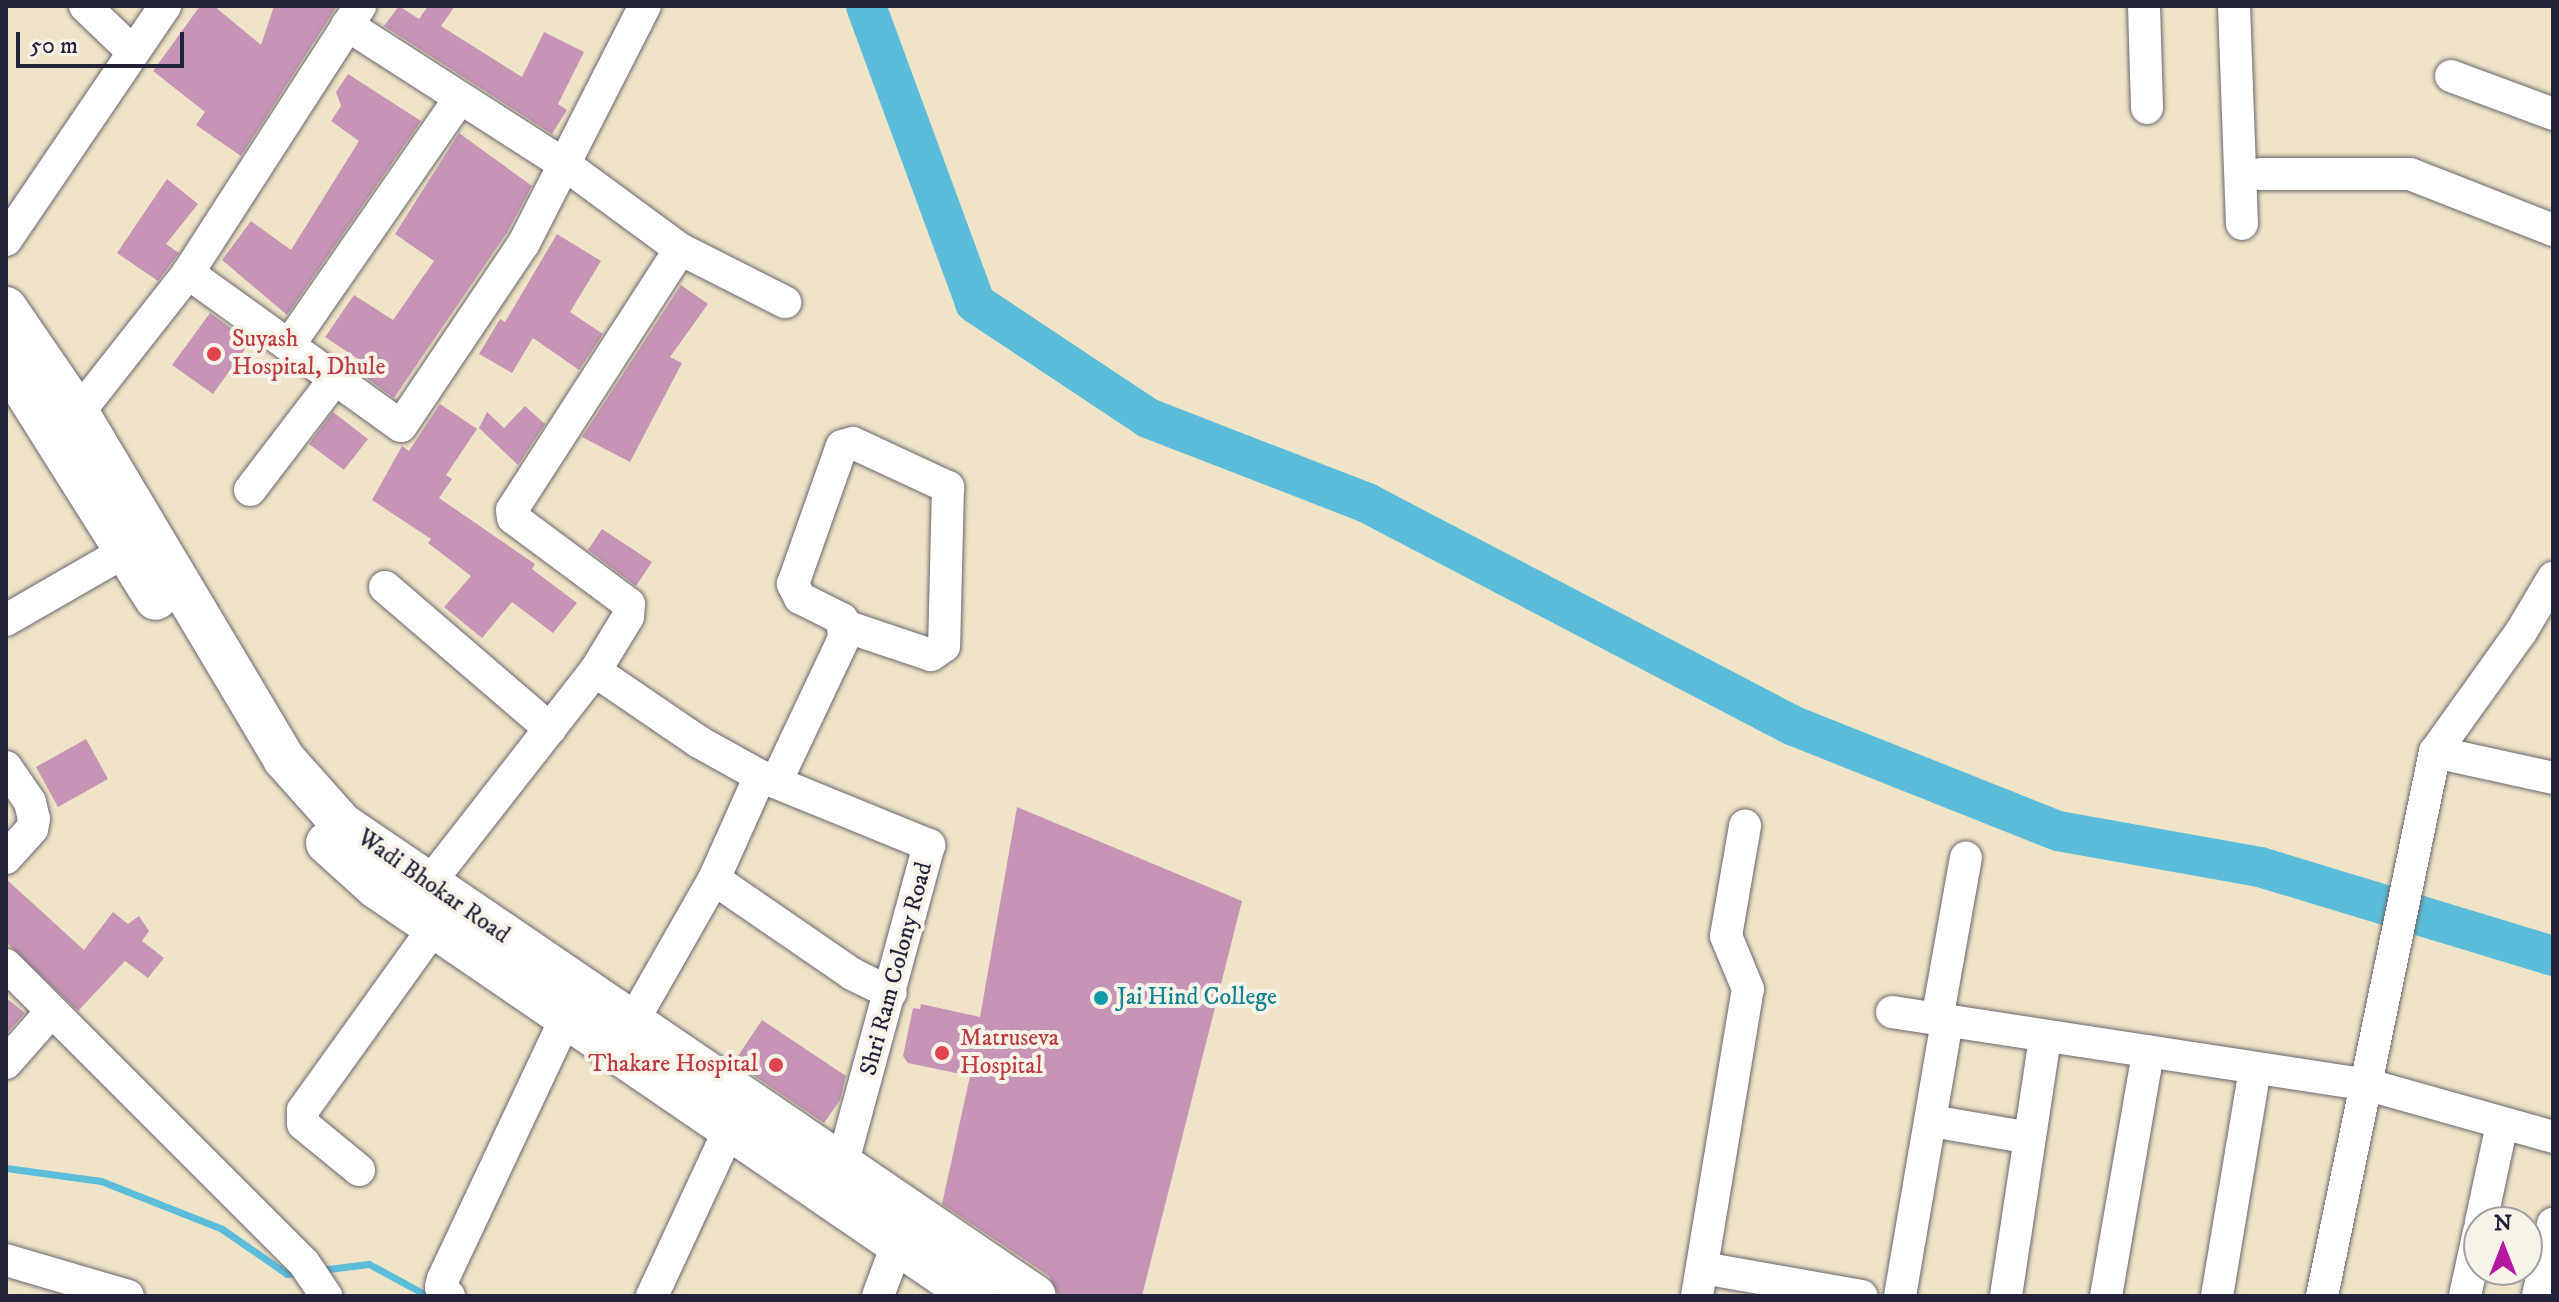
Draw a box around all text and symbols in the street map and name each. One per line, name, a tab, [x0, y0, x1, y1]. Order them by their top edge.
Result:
scale bar	[20, 16, 188, 66]
text: 50 m	[30, 31, 78, 61]
place label: Suyash Hospital, Dhule	[232, 326, 385, 382]
marker: Suyash Hospital, Dhule	[203, 343, 225, 365]
street label: Wadi Bhokar Road	[351, 824, 515, 950]
street label: Shri Ram Colony Road	[855, 859, 939, 1079]
place label: Jai Hind College	[1117, 984, 1277, 1012]
marker: Jai Hind College	[1092, 989, 1110, 1007]
place label: Matruseva Hospital	[960, 1025, 1059, 1081]
marker: Matruseva Hospital	[931, 1042, 953, 1064]
place label: Thakare Hospital	[588, 1051, 758, 1079]
marker: Thakare Hospital	[765, 1054, 787, 1076]
north arrow	[2463, 1206, 2543, 1286]
text: N	[2494, 1210, 2512, 1237]

